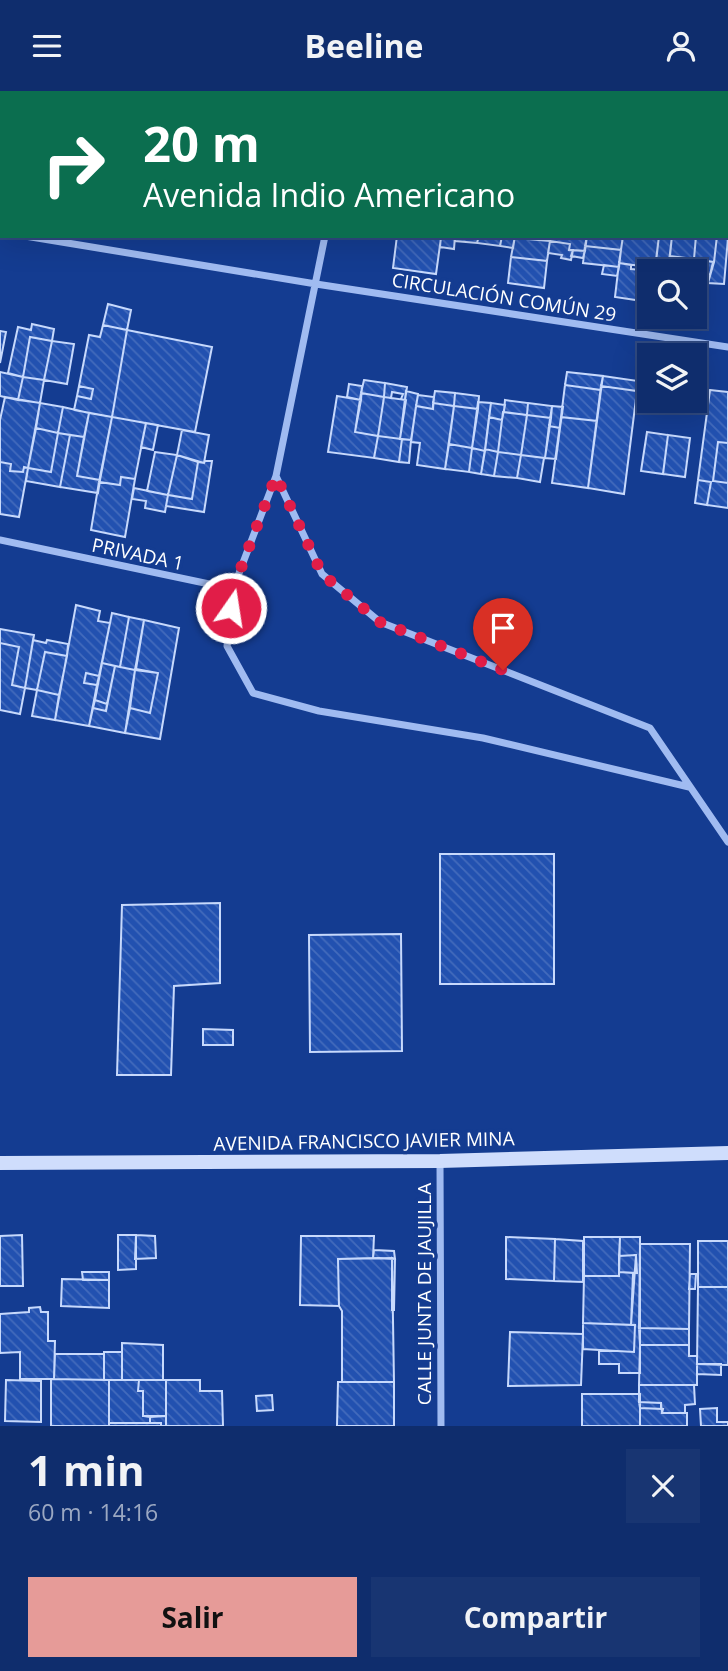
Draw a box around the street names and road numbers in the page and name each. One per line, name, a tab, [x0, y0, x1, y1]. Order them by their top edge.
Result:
street label: CIRCULACIÓN COMÚN 29	[390, 266, 618, 328]
street label: PRIVADA 1	[90, 532, 186, 576]
street label: AVENIDA FRANCISCO JAVIER MINA	[213, 1125, 515, 1157]
street label: CALLE JUNTA DE JAUJILLA	[411, 1183, 437, 1405]

